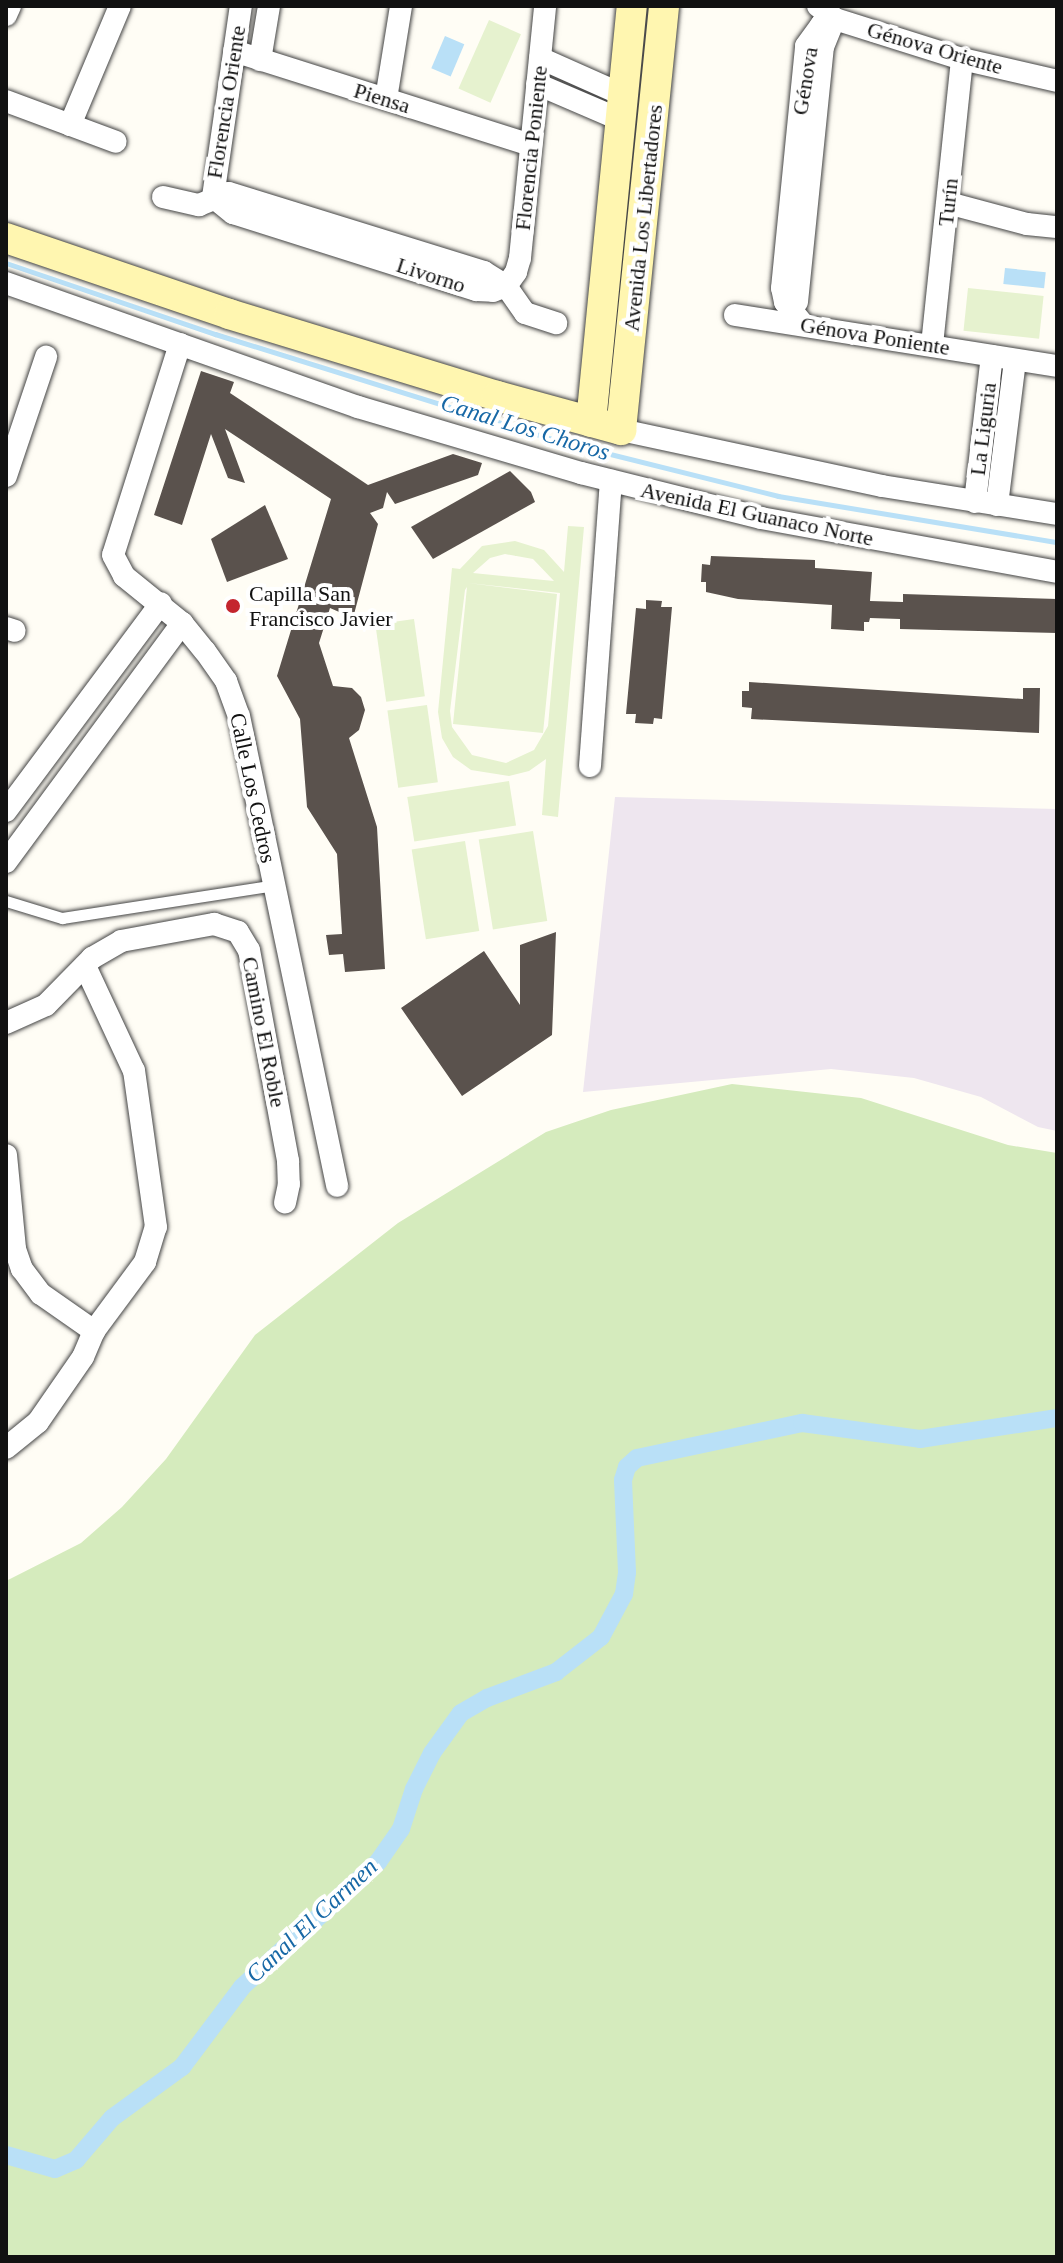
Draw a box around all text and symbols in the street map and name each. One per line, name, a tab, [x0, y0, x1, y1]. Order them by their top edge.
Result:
street label: Génova Oriente	[864, 16, 1006, 80]
street label: Florencia Oriente	[201, 24, 251, 180]
street label: Génova	[787, 45, 823, 117]
street label: Florencia Poniente	[509, 64, 553, 232]
street label: Piensa	[351, 77, 413, 119]
street label: Avenida Los Libertadores	[618, 103, 668, 333]
street label: Turín	[932, 177, 964, 227]
street label: Livorno	[393, 251, 469, 299]
street label: Génova Poniente	[798, 311, 952, 361]
street label: La Liguria	[964, 381, 1002, 477]
water label: Canal Los Choros	[437, 389, 613, 467]
street label: Avenida El Guanaco Norte	[638, 476, 876, 552]
place label: Capilla San Francisco Javier	[249, 580, 393, 632]
marker: Capilla San Francisco Javier	[224, 597, 242, 615]
street label: Calle Los Cedros	[224, 711, 282, 865]
street label: Camino El Roble	[236, 955, 292, 1109]
water label: Canal El Carmen	[240, 1853, 384, 1989]

